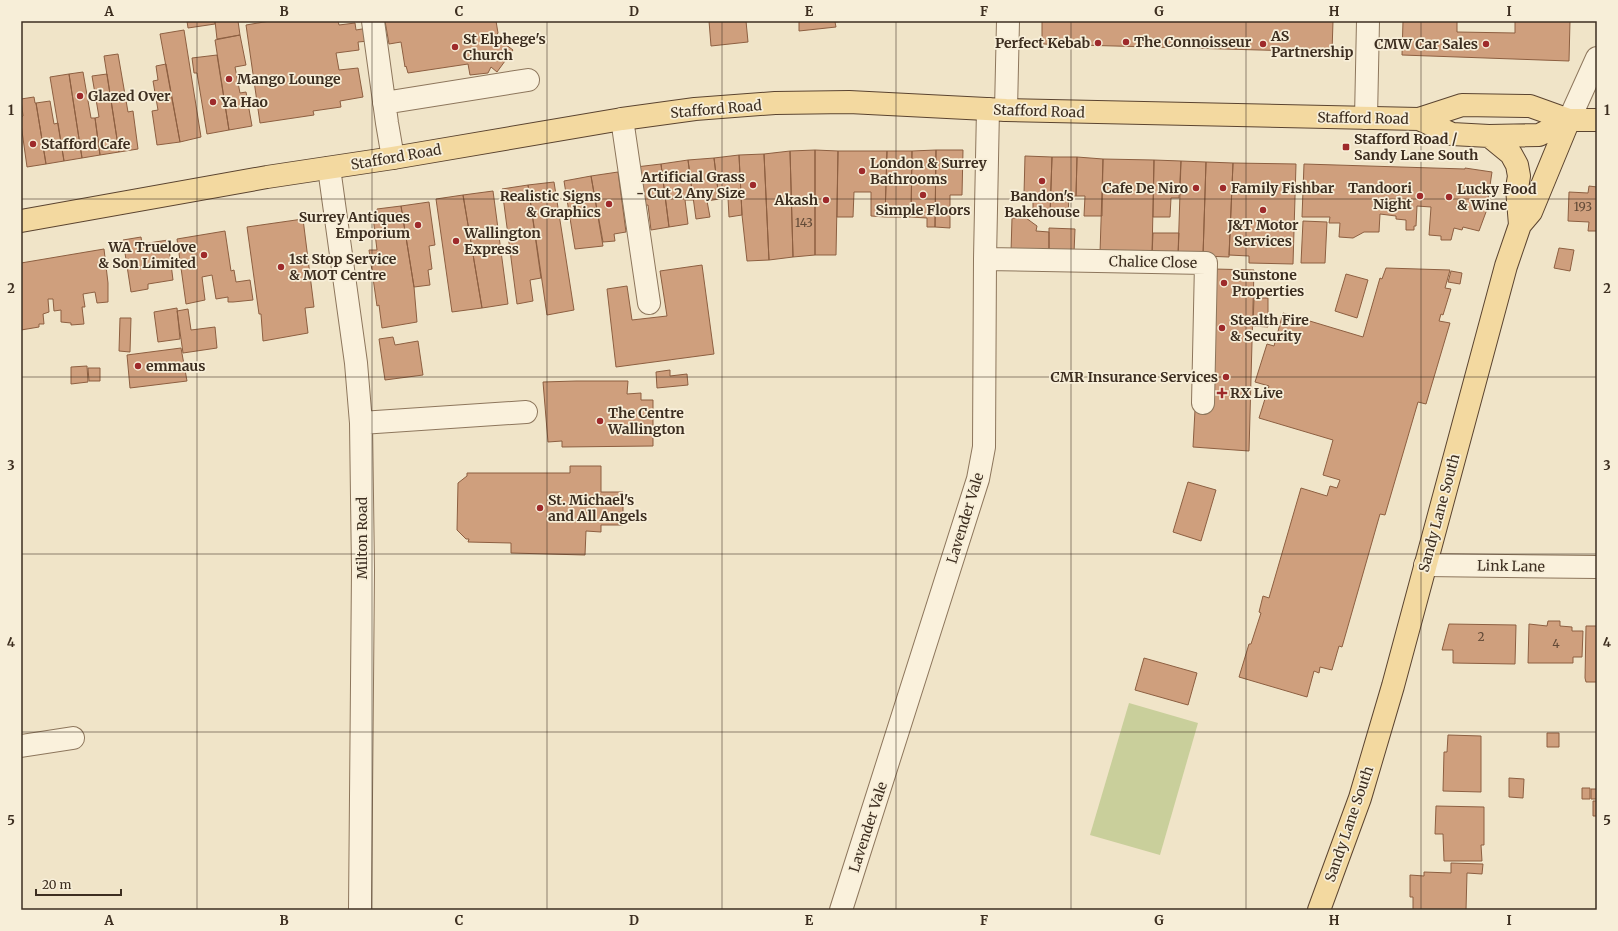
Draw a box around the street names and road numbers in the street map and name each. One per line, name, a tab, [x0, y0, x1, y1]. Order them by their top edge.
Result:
street label: Stafford Road	[670, 96, 763, 122]
street label: Stafford Road	[993, 100, 1086, 122]
street label: Stafford Road	[1317, 108, 1409, 128]
street label: Stafford Road	[349, 140, 443, 174]
street label: Chalice Close	[1109, 252, 1197, 272]
street label: Sandy Lane South	[1415, 452, 1463, 574]
street label: Lavender Vale	[943, 470, 987, 566]
street label: Milton Road	[353, 496, 371, 579]
street label: Link Lane	[1477, 556, 1545, 576]
street label: Sandy Lane South	[1321, 764, 1377, 884]
street label: Lavender Vale	[845, 779, 891, 875]

